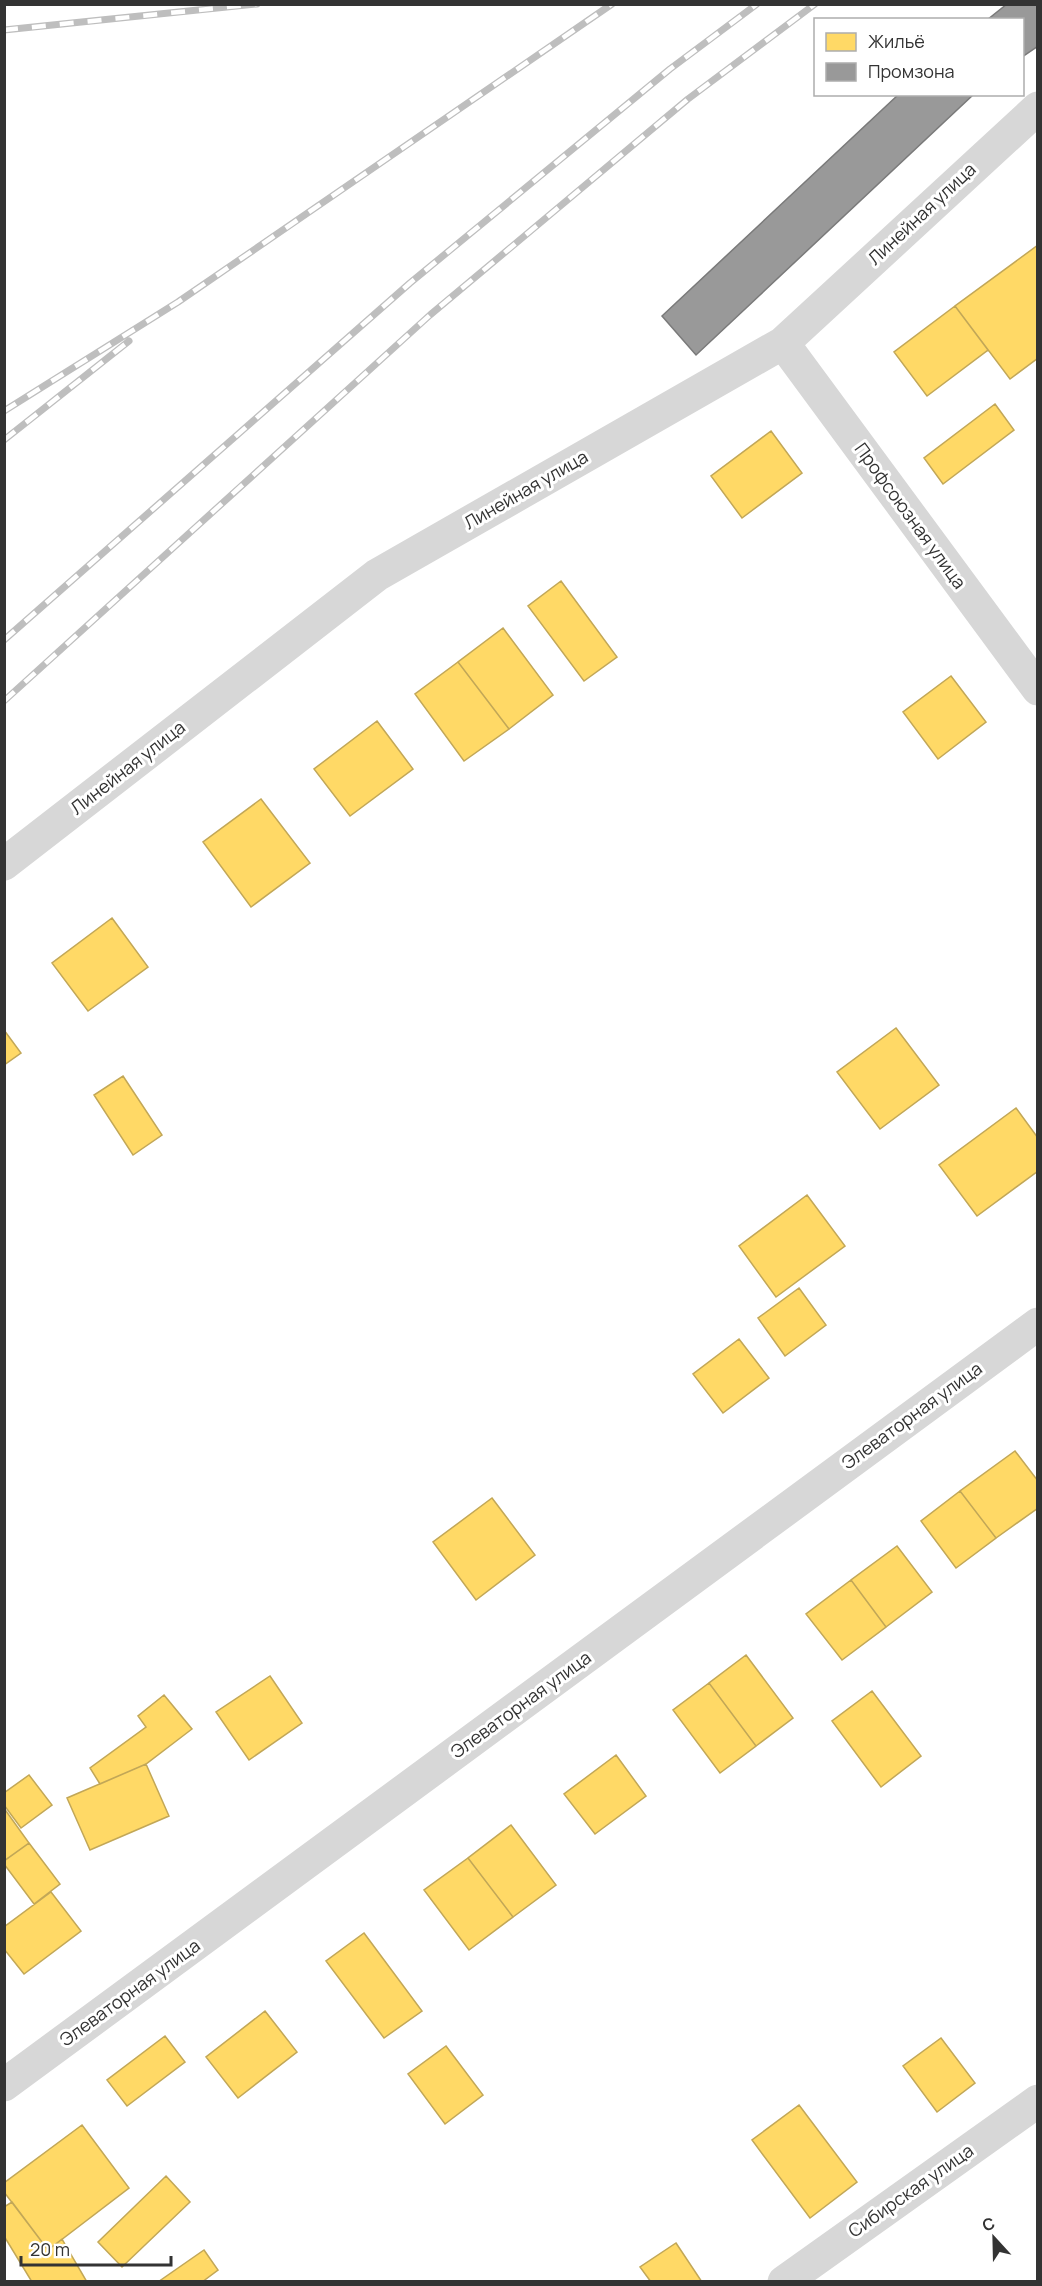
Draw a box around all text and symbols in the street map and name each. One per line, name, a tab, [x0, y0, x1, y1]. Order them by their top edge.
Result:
legend	[814, 18, 1024, 96]
text: Жильё	[868, 29, 925, 53]
text: Промзона	[868, 59, 955, 83]
street label: Линейная улица	[862, 157, 980, 270]
street label: Профсоюзная улица	[850, 437, 972, 593]
street label: Линейная улица	[459, 444, 592, 534]
street label: Линейная улица	[65, 715, 190, 820]
street label: Элеваторная улица	[836, 1356, 987, 1474]
street label: Элеваторная улица	[445, 1645, 596, 1763]
street label: Элеваторная улица	[54, 1933, 205, 2051]
street label: Сибирская улица	[843, 2138, 978, 2242]
north arrow	[964, 2208, 1024, 2268]
text: С	[979, 2212, 998, 2237]
scale bar	[21, 2229, 171, 2267]
text: 20 m	[30, 2237, 70, 2261]

